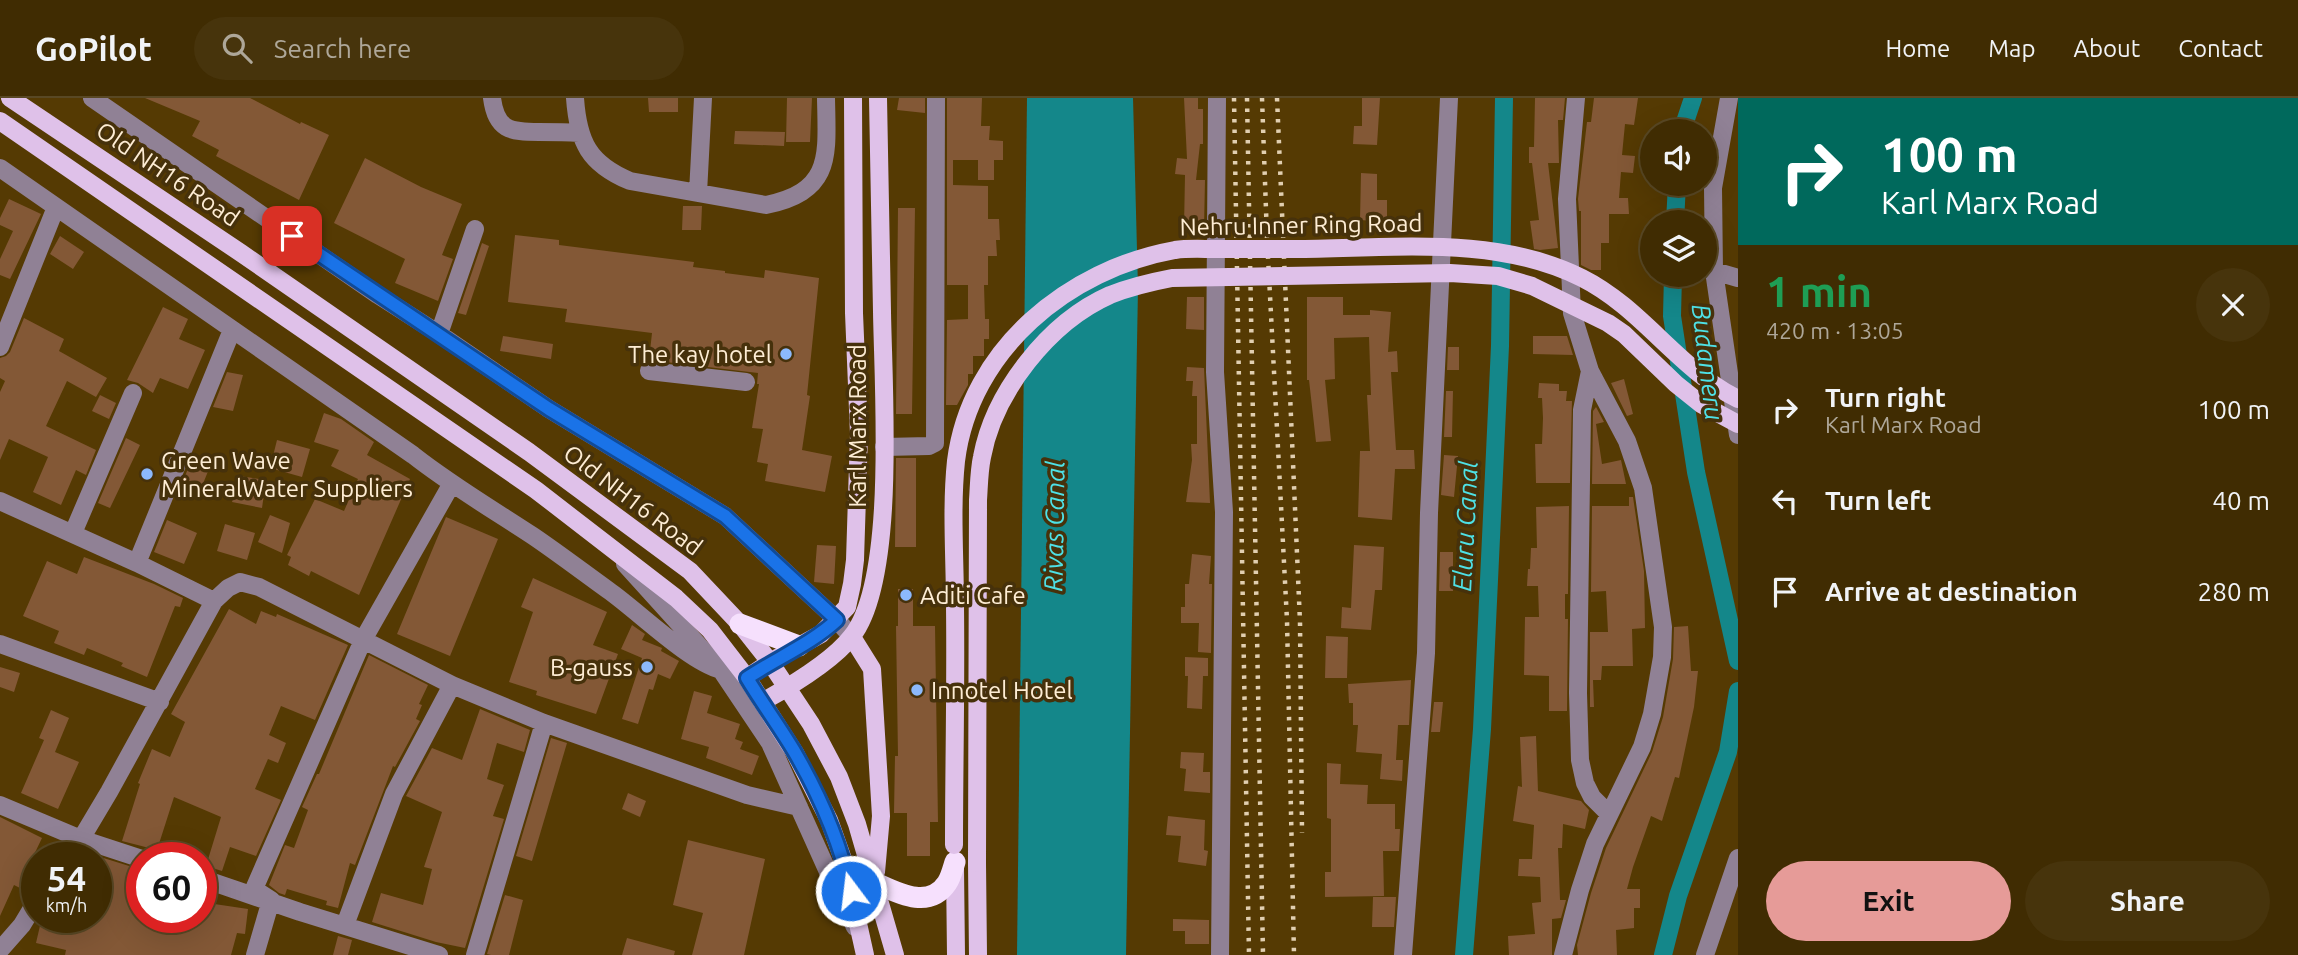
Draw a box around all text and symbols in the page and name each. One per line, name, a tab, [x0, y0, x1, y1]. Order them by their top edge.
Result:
search box	[194, 17, 684, 80]
icon: search	[218, 29, 256, 67]
text: GoPilot	[35, 30, 152, 67]
text: Search here	[274, 34, 411, 63]
text: Home	[1885, 35, 1950, 62]
text: Map	[1988, 35, 2035, 62]
text: About	[2073, 35, 2140, 62]
text: Contact	[2178, 35, 2263, 62]
street label: Old NH16 Road	[92, 116, 244, 232]
map controls	[1640, 119, 1717, 287]
button: sound	[1640, 119, 1717, 196]
icon: right	[1766, 126, 1857, 217]
text: 100 m	[1881, 126, 2018, 181]
text: Karl Marx Road	[1881, 184, 2099, 220]
pin	[262, 206, 322, 266]
street label: Nehru Inner Ring Road	[1179, 209, 1423, 241]
button: layers	[1640, 210, 1717, 287]
icon: arrive	[273, 217, 311, 255]
text: 1 min	[1766, 268, 1872, 315]
button: close	[2196, 268, 2270, 342]
water label: Budameru	[1686, 302, 1730, 422]
text: 420 m · 13:05	[1766, 318, 1904, 343]
place label: The kay hotel	[628, 341, 772, 368]
street label: Karl Marx Road	[844, 344, 871, 508]
marker: The kay hotel	[778, 346, 794, 362]
text: Turn right	[1825, 383, 1946, 412]
icon: right	[1766, 391, 1804, 429]
text: 100 m	[2198, 395, 2270, 424]
text: Karl Marx Road	[1825, 412, 1982, 437]
street label: Old NH16 Road	[559, 439, 707, 561]
place label: Green Wave MineralWater Suppliers	[161, 447, 413, 502]
water label: Rivas Canal	[1038, 460, 1070, 592]
water label: Eluru Canal	[1447, 460, 1483, 592]
marker: Green Wave MineralWater Suppliers	[139, 466, 155, 482]
icon: left	[1766, 482, 1804, 520]
text: Turn left	[1825, 486, 1931, 515]
text: 40 m	[2212, 486, 2270, 515]
icon: arrive	[1766, 573, 1804, 611]
text: Arrive at destination	[1825, 577, 2078, 606]
text: 280 m	[2198, 577, 2270, 606]
place label: Aditi Cafe	[920, 582, 1026, 609]
marker: Aditi Cafe	[898, 587, 914, 603]
place label: B-gauss	[550, 654, 633, 681]
marker: B-gauss	[639, 659, 655, 675]
place label: Innotel Hotel	[931, 677, 1073, 704]
marker: Innotel Hotel	[909, 682, 925, 698]
speed limit sign: 60	[126, 842, 217, 933]
position arrow	[814, 854, 888, 928]
text: 54	[47, 858, 86, 898]
button: Exit	[1766, 861, 2011, 941]
button: Share	[2025, 861, 2270, 941]
text: km/h	[46, 895, 87, 915]

